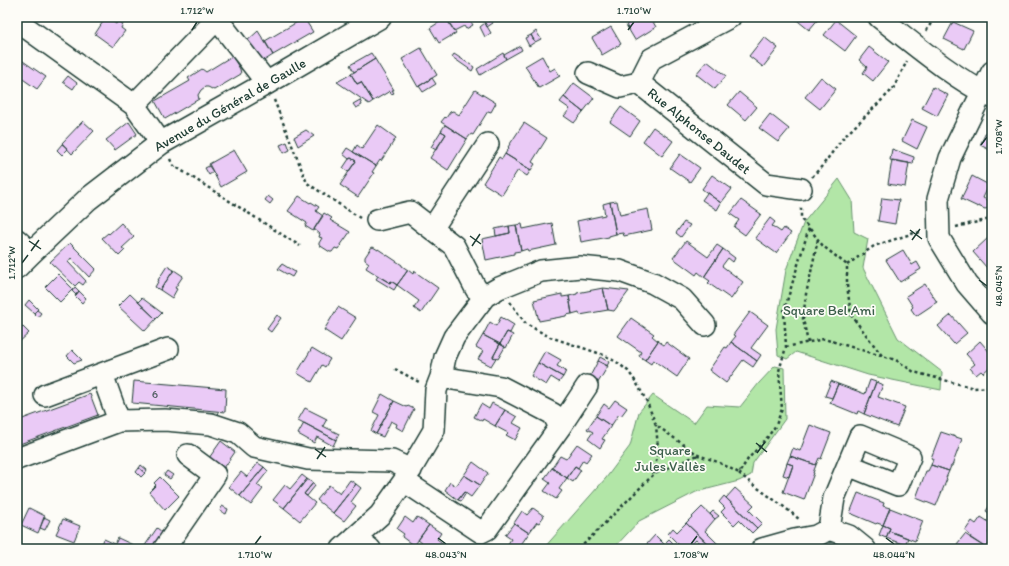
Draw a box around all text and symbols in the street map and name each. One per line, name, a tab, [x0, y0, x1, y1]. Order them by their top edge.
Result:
text: 1.712°W	[180, 4, 214, 17]
text: 1.710°W	[617, 4, 652, 17]
street label: Avenue du Général de Gaulle	[151, 54, 309, 156]
street label: Rue Alphonse Daudet	[644, 84, 754, 178]
text: 1.708°W	[992, 119, 1005, 155]
text: 1.712°W	[5, 246, 18, 280]
text: 48.045°N	[992, 265, 1005, 307]
park label: Square Bel Ami	[783, 302, 875, 319]
house number: 6	[152, 387, 158, 401]
park label: Square Jules Vallès	[635, 442, 705, 475]
text: 1.710°W	[238, 548, 273, 561]
text: 48.043°N	[425, 548, 467, 561]
text: 1.708°W	[673, 548, 709, 561]
text: 48.044°N	[873, 548, 915, 561]

